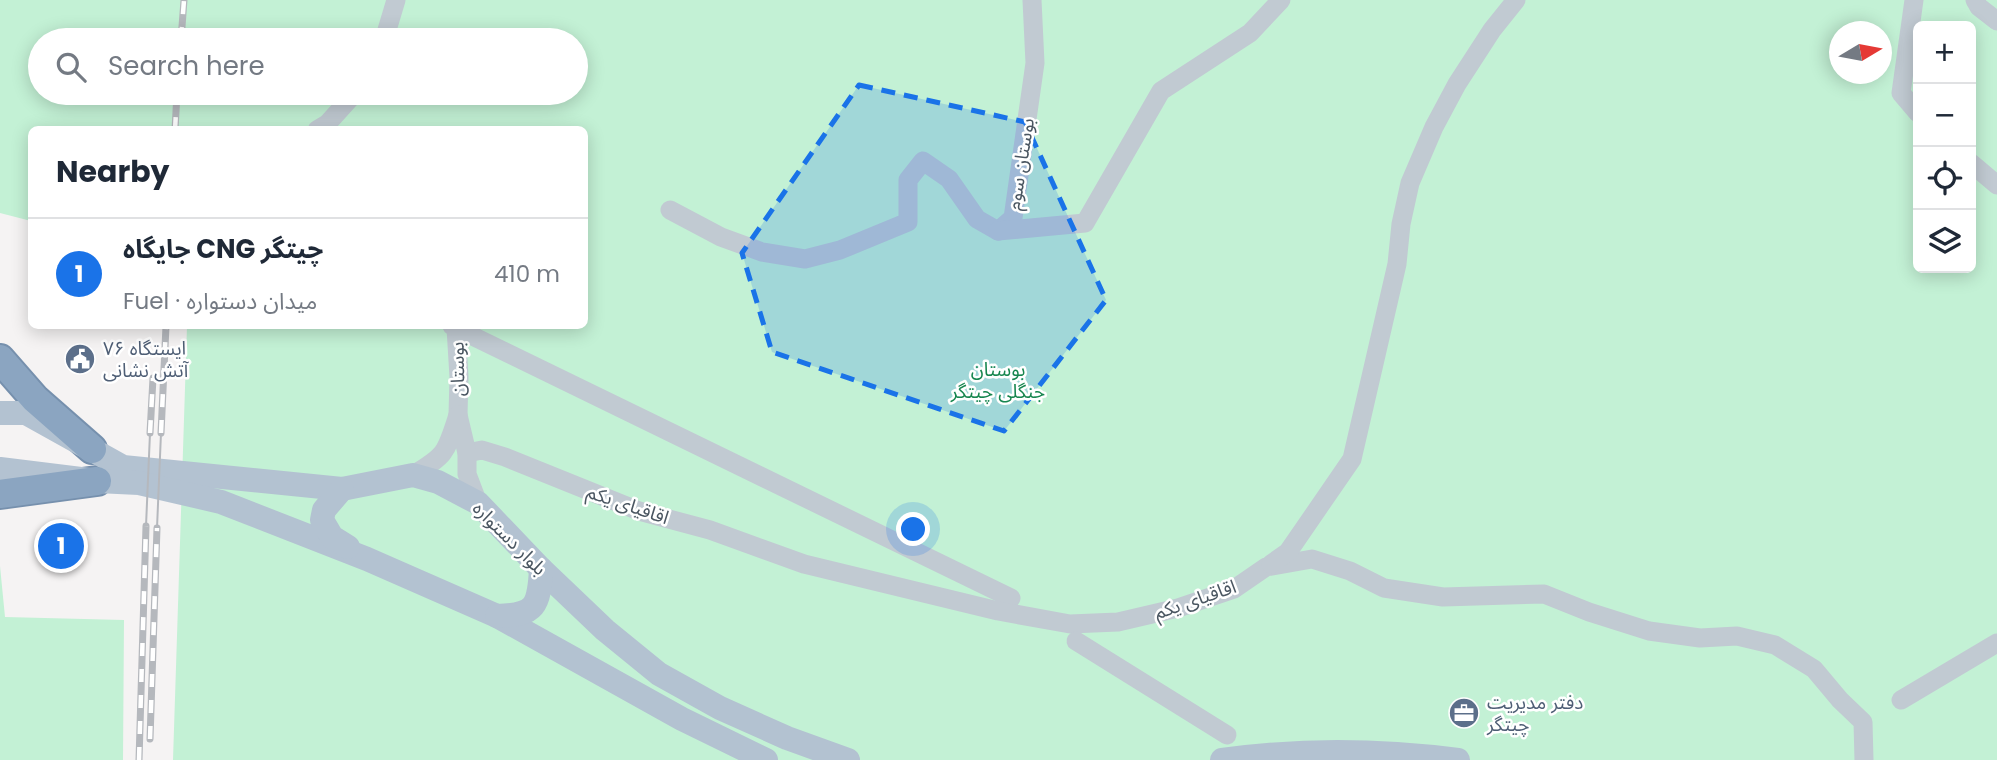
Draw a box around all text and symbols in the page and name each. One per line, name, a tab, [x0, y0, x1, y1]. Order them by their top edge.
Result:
north arrow	[1829, 21, 1892, 84]
map controls	[1913, 21, 1976, 273]
button: +	[1913, 21, 1976, 84]
search box	[28, 28, 588, 105]
icon: search	[52, 48, 90, 86]
text: Search here	[108, 48, 265, 84]
button: −	[1913, 84, 1976, 147]
street label: بوستان سوم	[1000, 116, 1042, 212]
button: locate	[1913, 147, 1976, 210]
text: Nearby	[56, 150, 170, 193]
button: layers	[1913, 210, 1976, 273]
text: جایگاه CNG چیتگر	[123, 231, 323, 267]
text: 1	[75, 258, 83, 290]
text: 410 m	[494, 258, 560, 290]
text: Fuel · میدان دستواره	[123, 285, 317, 317]
place label: ایستگاه ۷۶ آتش نشانی	[103, 335, 190, 384]
street label: بوستان	[444, 341, 471, 397]
public building icon: ایستگاه ۷۶ آتش نشانی	[63, 342, 97, 376]
park label: بوستان جنگلی چیتگر	[950, 356, 1045, 405]
street label: اقاقیای یکم	[583, 478, 673, 532]
street label: بلوار دستواره	[467, 495, 553, 581]
your location	[896, 512, 930, 546]
pin: 1	[38, 520, 84, 572]
street label: اقاقیای یکم	[1150, 573, 1240, 627]
place label: دفتر مدیریت چیتگر	[1486, 689, 1583, 738]
office icon: دفتر مدیریت چیتگر	[1447, 696, 1481, 730]

